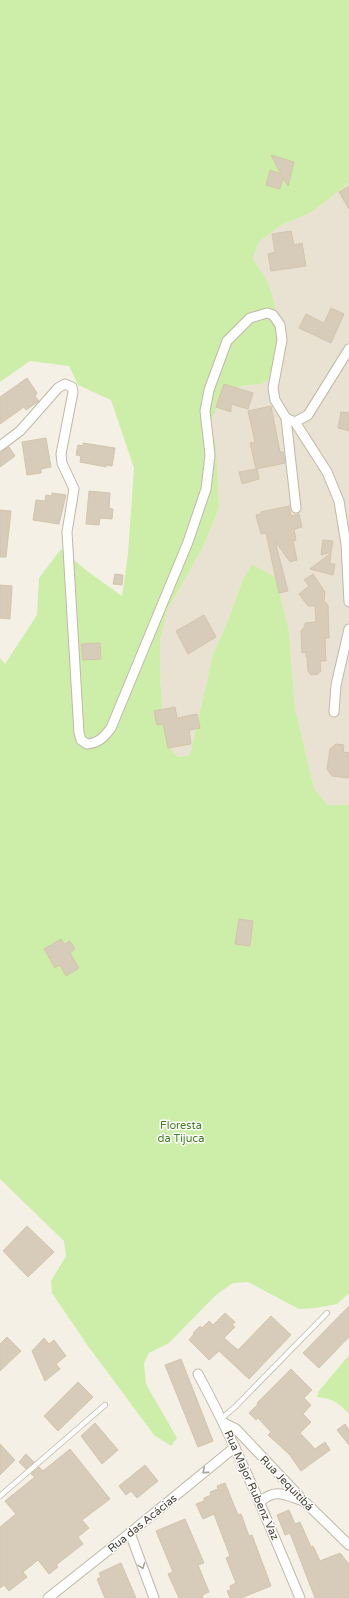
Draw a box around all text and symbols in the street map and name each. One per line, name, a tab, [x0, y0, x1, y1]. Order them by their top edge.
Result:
park label: Floresta da Tijuca	[158, 1119, 204, 1145]
street label: Rua Major Rubenz Vaz	[222, 1428, 282, 1542]
street label: Rua Jequitibá	[257, 1453, 316, 1514]
one-way arrow	[202, 1467, 209, 1474]
street label: Rua das Acácias	[105, 1492, 179, 1555]
one-way arrow	[137, 1562, 145, 1569]

